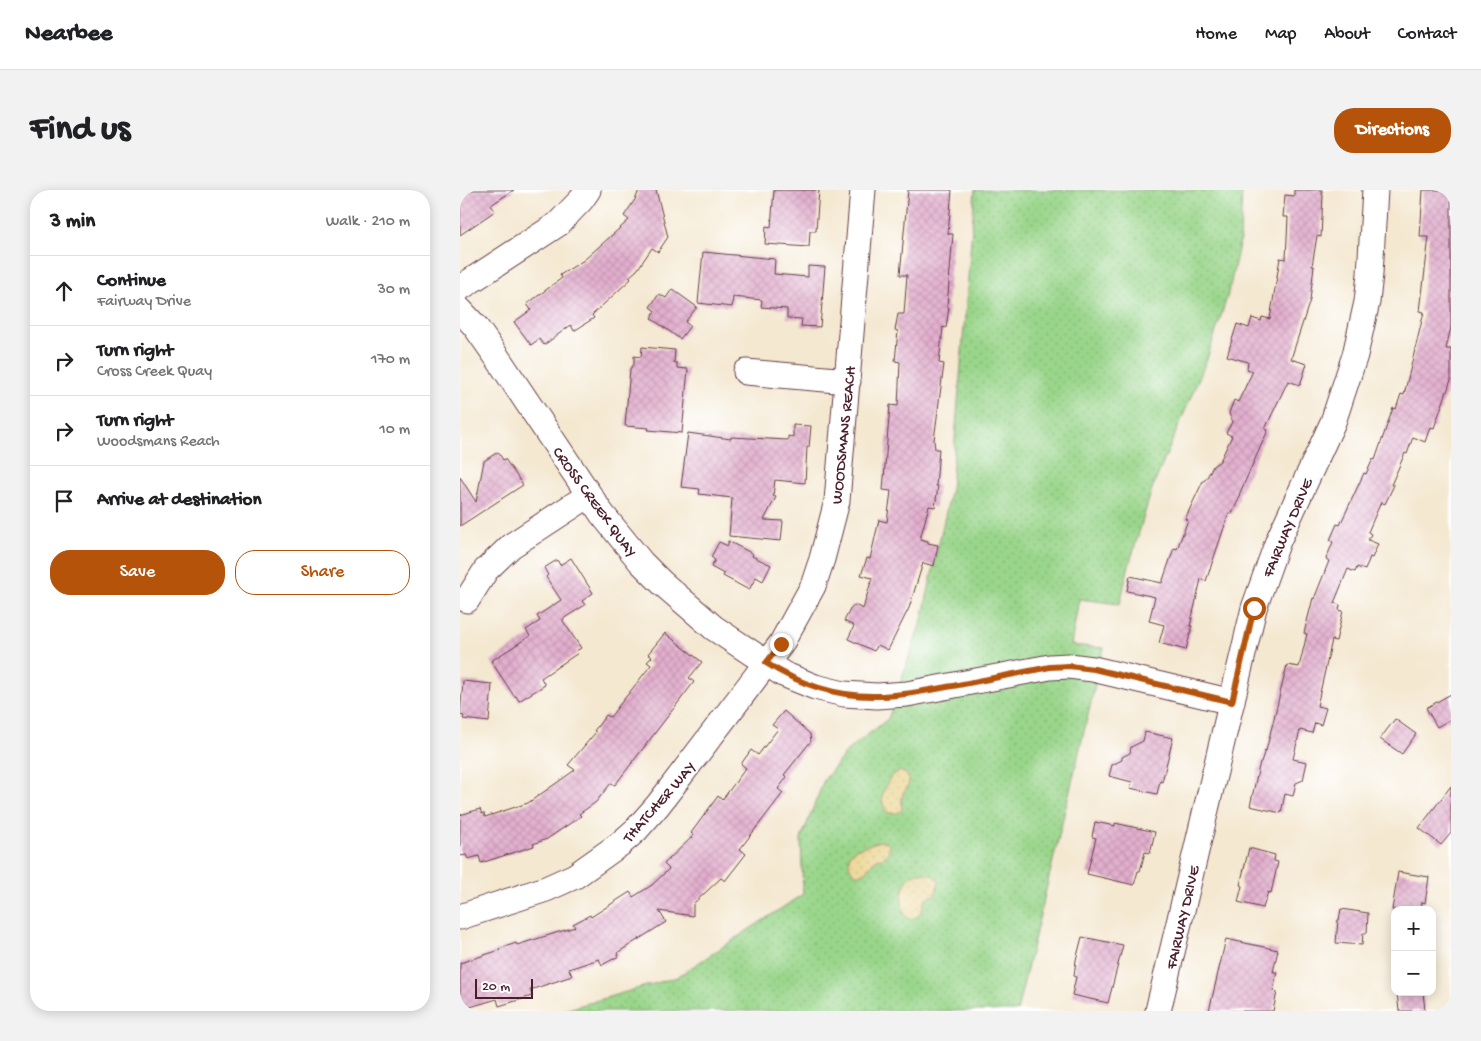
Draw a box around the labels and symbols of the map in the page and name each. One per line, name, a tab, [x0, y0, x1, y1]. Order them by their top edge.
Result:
street label: WOODSMANS REACH	[829, 365, 862, 505]
street label: CROSS CREEK QUAY	[547, 444, 640, 562]
street label: FAIRWAY DRIVE	[1259, 475, 1319, 582]
route start	[1243, 597, 1266, 620]
route end	[770, 633, 793, 656]
street label: THATCHER WAY	[620, 759, 701, 849]
street label: FAIRWAY DRIVE	[1163, 863, 1206, 972]
scale bar	[475, 976, 532, 999]

